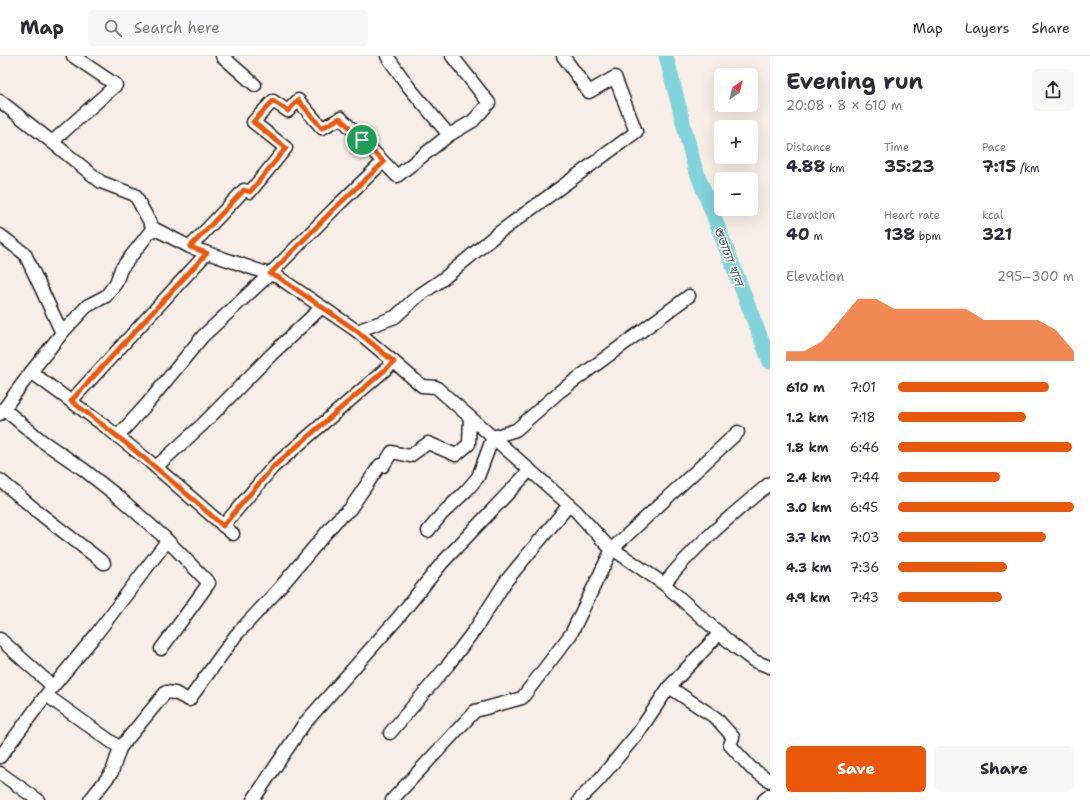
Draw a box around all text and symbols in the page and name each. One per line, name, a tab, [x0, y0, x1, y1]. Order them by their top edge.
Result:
search box	[88, 10, 368, 46]
text: Map	[20, 15, 64, 40]
icon: search	[102, 17, 124, 39]
text: Search here	[134, 18, 220, 38]
text: Map	[913, 19, 943, 37]
text: Layers	[965, 19, 1009, 37]
text: Share	[1031, 19, 1070, 37]
text: Evening run	[786, 67, 923, 96]
north arrow	[714, 68, 758, 112]
map controls	[714, 68, 758, 216]
button: share	[1032, 69, 1074, 111]
text: 20:08 · 8 × 610 m	[786, 97, 902, 114]
button: +	[714, 120, 758, 164]
pin	[345, 123, 379, 157]
icon: arrive	[351, 129, 373, 151]
text: Distance	[786, 140, 831, 155]
text: Time	[884, 140, 909, 155]
text: Pace	[982, 140, 1006, 155]
text: 4.88	[786, 155, 825, 177]
text: 35:23	[884, 155, 935, 177]
text: 7:15	[982, 155, 1016, 177]
text: km	[825, 161, 845, 176]
text: /km	[1016, 161, 1040, 176]
button: −	[714, 172, 758, 216]
text: Elevation	[786, 208, 835, 223]
text: Heart rate	[884, 208, 940, 223]
text: kcal	[982, 208, 1003, 223]
text: 40	[786, 223, 810, 245]
text: 138	[884, 223, 915, 245]
text: 321	[982, 223, 1012, 245]
water label: শুভাঢ্যা খাল	[709, 224, 749, 291]
text: m	[810, 229, 823, 244]
text: bpm	[915, 229, 941, 244]
text: Elevation	[786, 268, 844, 285]
text: 295–300 m	[997, 268, 1074, 285]
text: 610 m	[786, 379, 825, 396]
text: 7:01	[850, 379, 876, 396]
text: 1.2 km	[786, 409, 829, 426]
text: 7:18	[850, 409, 876, 426]
text: 1.8 km	[786, 439, 829, 456]
text: 6:46	[850, 439, 879, 456]
text: 2.4 km	[786, 469, 832, 486]
text: 7:44	[850, 469, 879, 486]
text: 3.0 km	[786, 499, 832, 516]
text: 6:45	[850, 499, 878, 516]
text: 3.7 km	[786, 529, 831, 546]
text: 7:03	[850, 529, 879, 546]
text: 4.3 km	[786, 559, 832, 576]
text: 7:36	[850, 559, 879, 576]
text: 4.9 km	[786, 589, 830, 606]
text: 7:43	[850, 589, 879, 606]
button: Save	[786, 746, 926, 792]
button: Share	[934, 746, 1074, 792]

